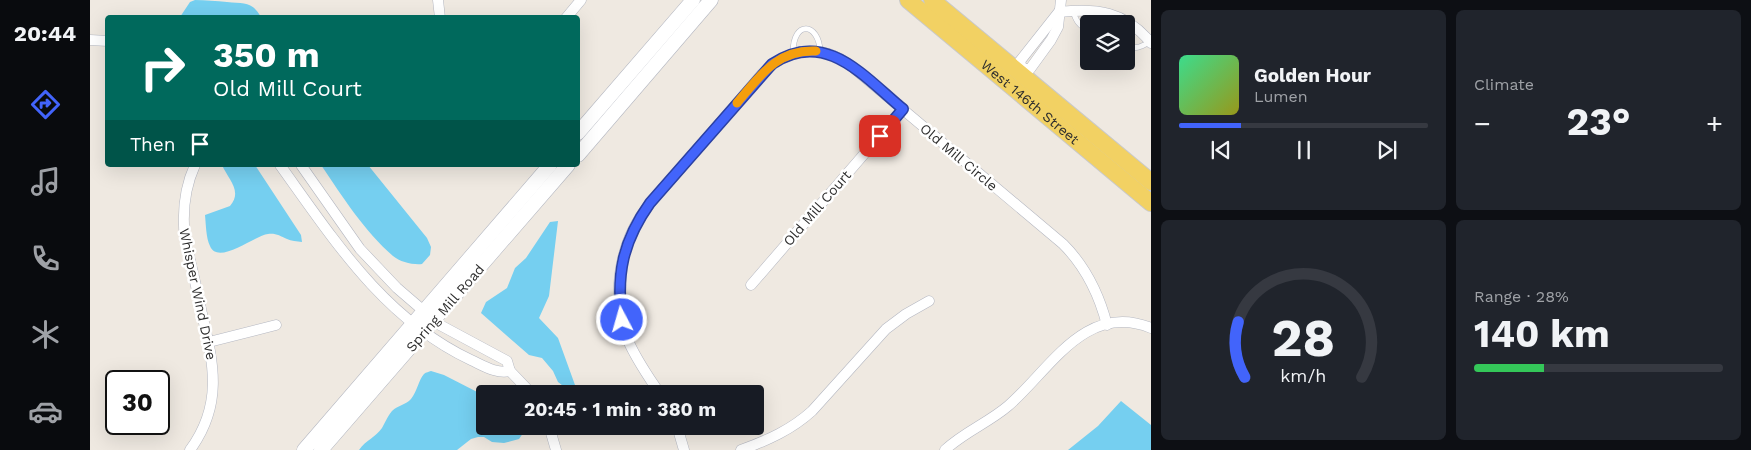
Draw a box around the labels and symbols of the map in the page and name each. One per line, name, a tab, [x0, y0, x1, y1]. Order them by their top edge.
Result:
street label: West 146th Street	[978, 56, 1082, 148]
pin	[859, 115, 901, 157]
street label: Old Mill Circle	[917, 120, 1001, 194]
street label: Old Mill Court	[780, 167, 854, 249]
street label: Whisper Wind Drive	[176, 227, 220, 361]
street label: Spring Mill Road	[403, 261, 487, 355]
position arrow	[595, 293, 647, 345]
speed limit sign: 30	[105, 370, 170, 435]

